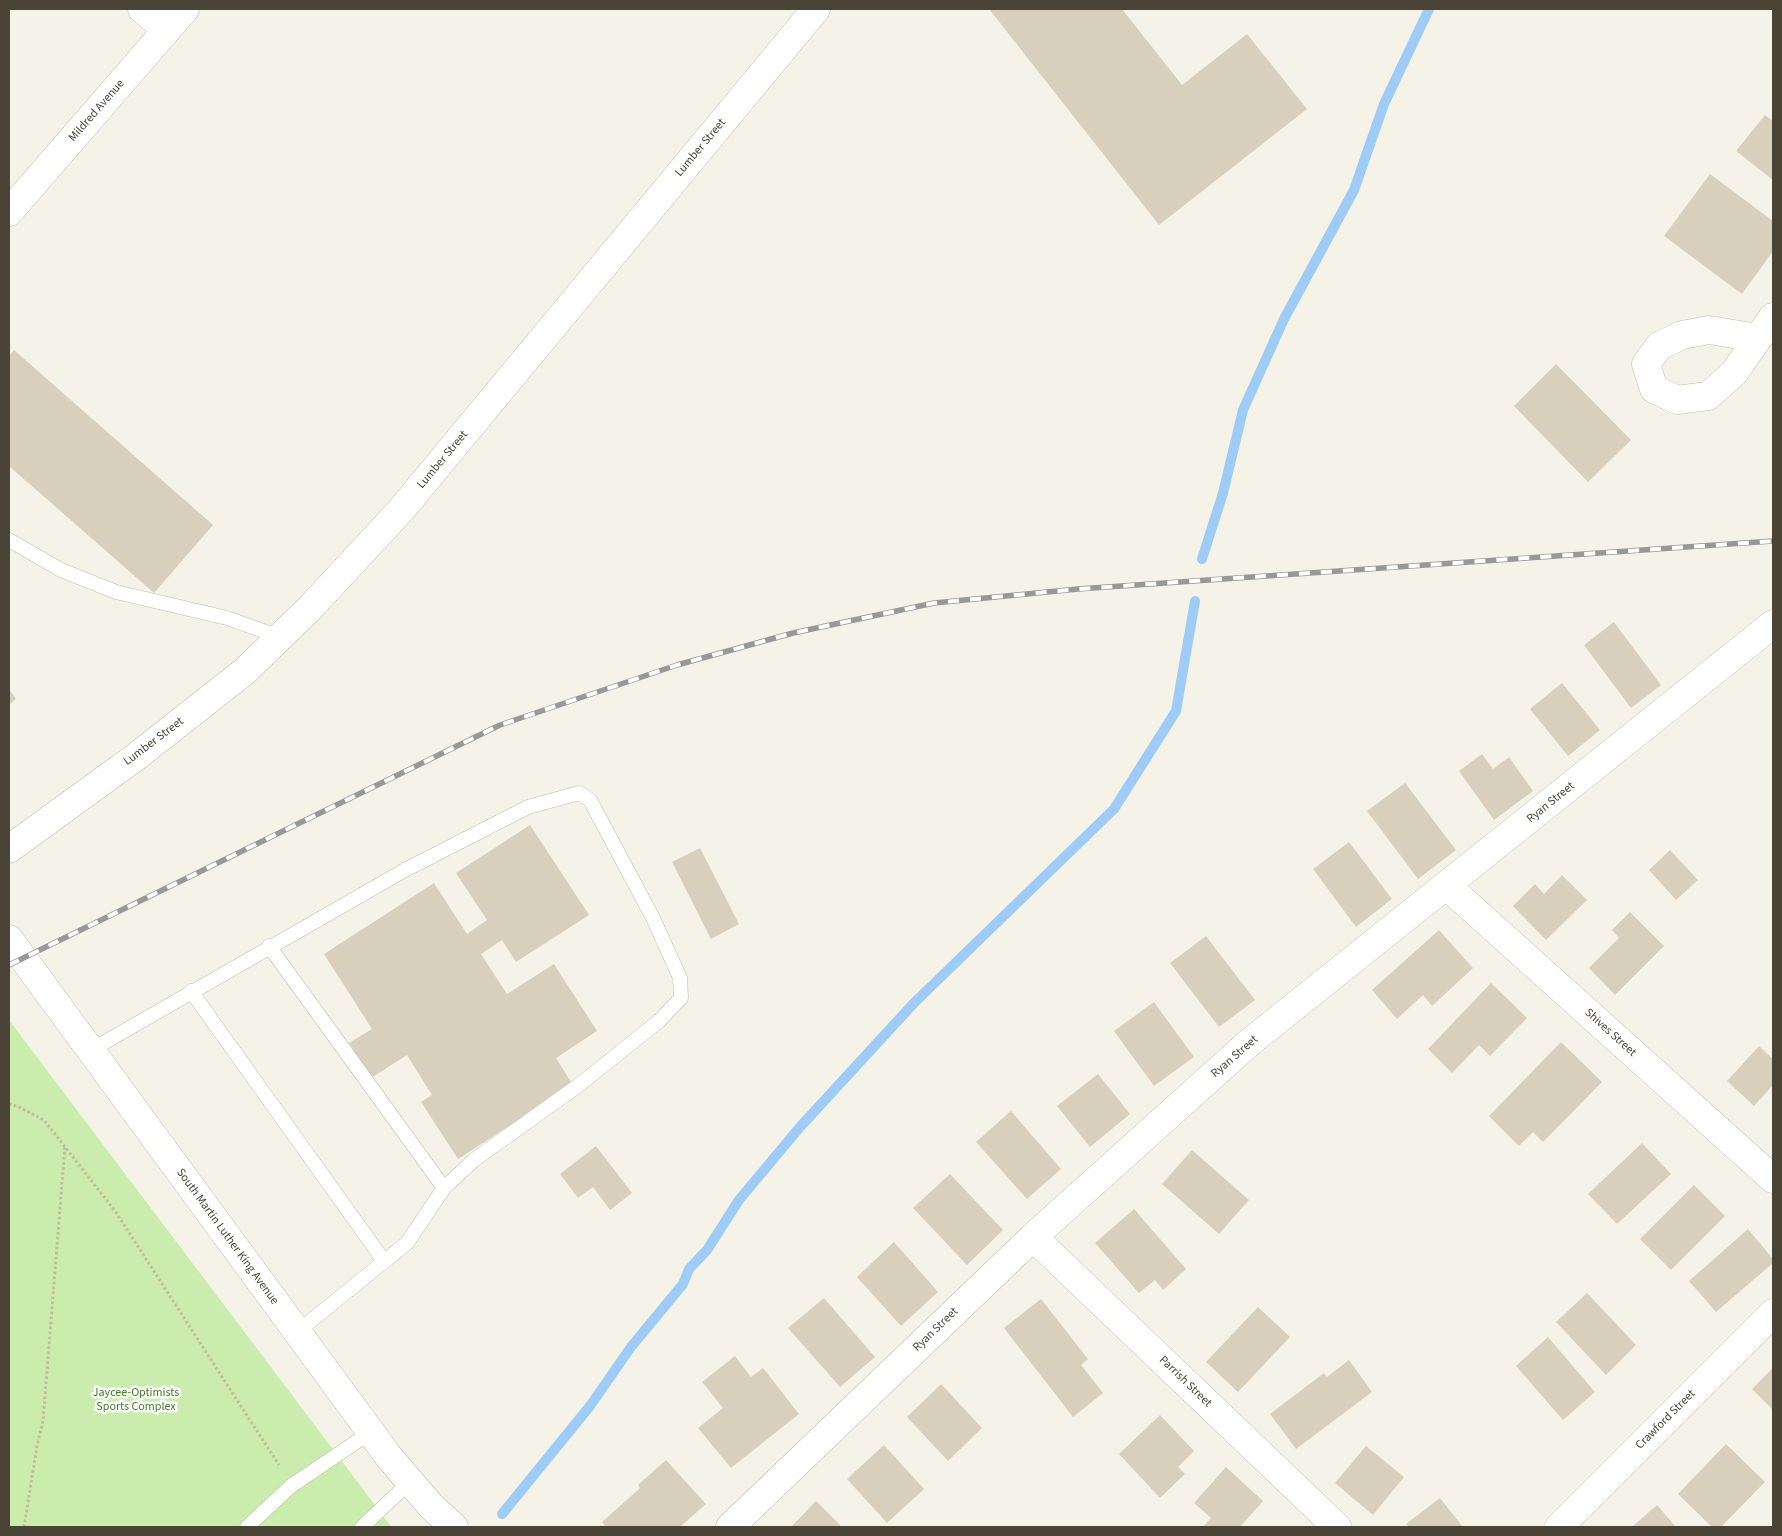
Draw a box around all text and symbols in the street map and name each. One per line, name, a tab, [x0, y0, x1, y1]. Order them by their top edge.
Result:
street label: Mildred Avenue	[66, 77, 128, 145]
street label: Lumber Street	[673, 116, 729, 180]
street label: Lumber Street	[415, 428, 471, 492]
street label: Lumber Street	[121, 715, 187, 769]
street label: Ryan Street	[1524, 779, 1578, 827]
street label: Shives Street	[1581, 1006, 1639, 1060]
street label: Ryan Street	[1209, 1033, 1261, 1081]
street label: South Martin Luther King Avenue	[173, 1166, 281, 1308]
street label: Ryan Street	[910, 1305, 962, 1355]
street label: Parrish Street	[1156, 1353, 1214, 1411]
park label: Jaycee-Optimists Sports Complex	[93, 1386, 179, 1414]
street label: Crawford Street	[1633, 1387, 1699, 1453]

